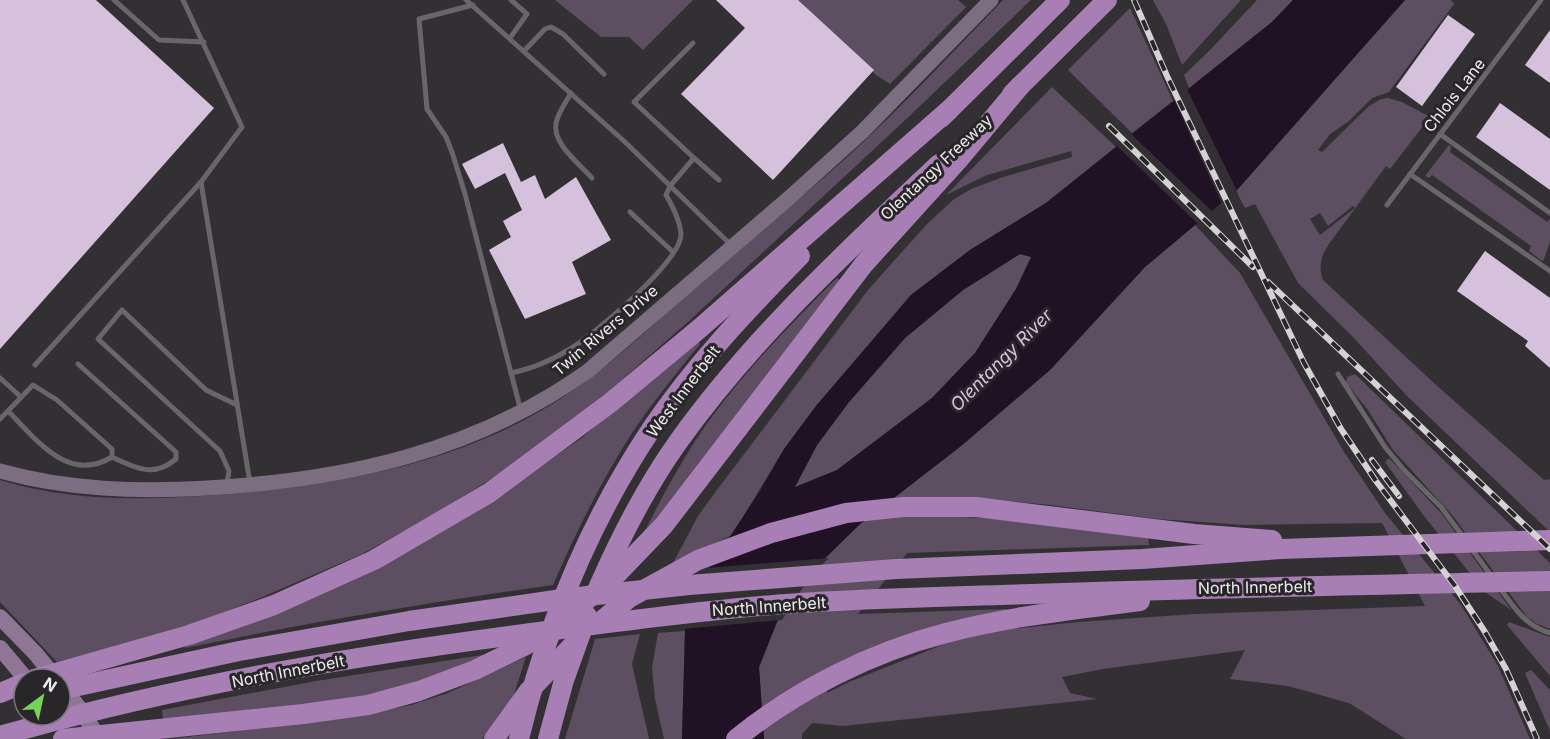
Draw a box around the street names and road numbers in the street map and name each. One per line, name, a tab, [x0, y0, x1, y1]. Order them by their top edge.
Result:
street label: Chlois Lane	[1419, 54, 1489, 136]
street label: Olentangy Freeway	[876, 110, 996, 224]
street label: Twin Rivers Drive	[548, 280, 662, 380]
street label: West Innerbelt	[642, 341, 724, 441]
street label: North Innerbelt	[1198, 576, 1312, 598]
street label: North Innerbelt	[711, 592, 827, 620]
street label: North Innerbelt	[230, 650, 346, 692]

